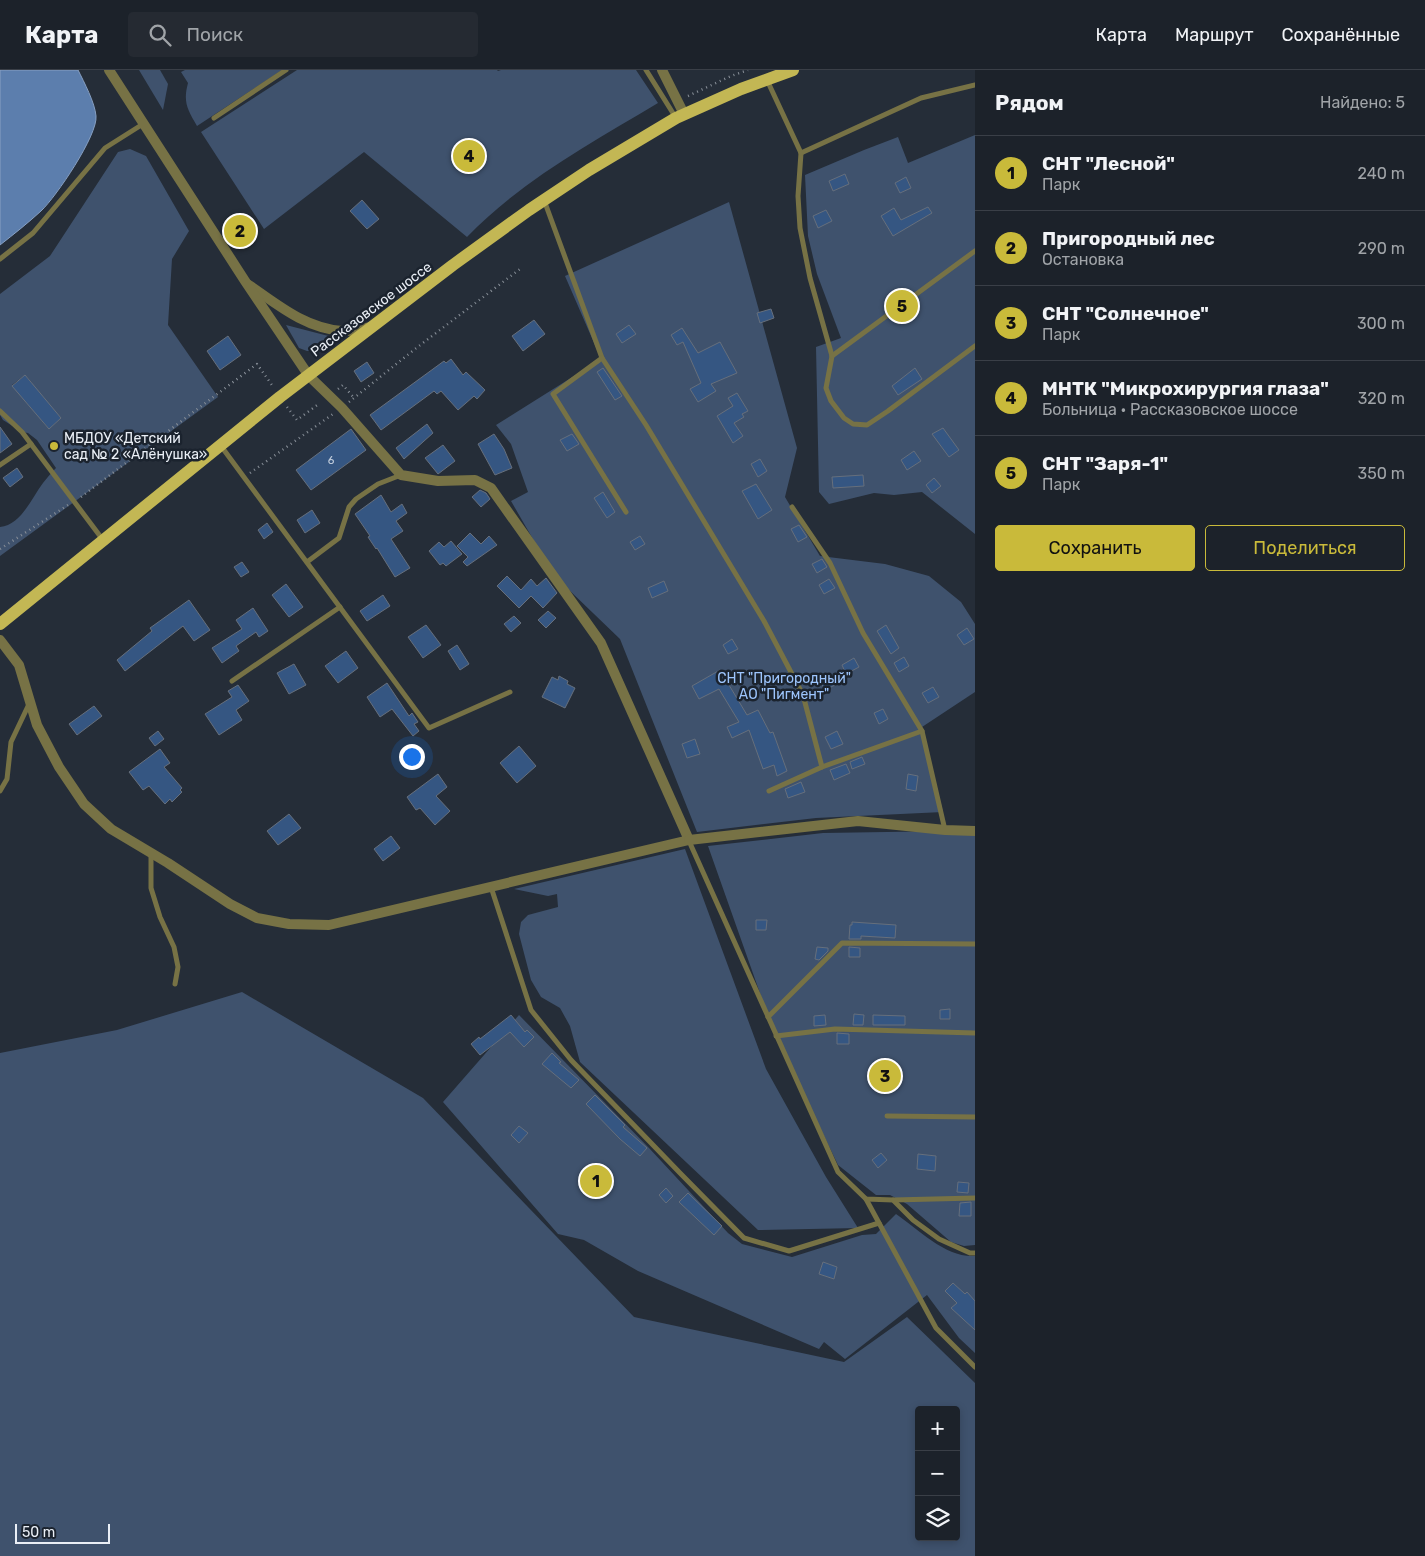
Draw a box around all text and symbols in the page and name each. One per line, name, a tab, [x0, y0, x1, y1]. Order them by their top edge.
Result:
search box	[128, 12, 478, 57]
text: Карта	[25, 21, 98, 49]
icon: search	[146, 21, 174, 49]
text: Поиск	[186, 23, 243, 46]
text: Карта	[1096, 24, 1147, 46]
text: Маршрут	[1175, 24, 1254, 46]
text: Сохранённые	[1282, 24, 1400, 46]
text: Рядом	[995, 90, 1064, 115]
text: Найдено: 5	[1320, 93, 1405, 112]
pin: 4	[453, 137, 485, 175]
text: СНТ "Лесной"	[1042, 152, 1175, 175]
text: 1	[1007, 164, 1015, 183]
text: 240 m	[1358, 164, 1405, 183]
text: Парк	[1042, 175, 1080, 194]
pin: 2	[224, 212, 256, 250]
text: Пригородный лес	[1042, 227, 1215, 250]
text: 2	[1006, 239, 1016, 258]
text: 290 m	[1358, 239, 1405, 258]
text: Остановка	[1042, 250, 1124, 269]
street label: Рассказовское шоссе	[307, 258, 435, 360]
pin: 5	[886, 287, 918, 325]
text: СНТ "Солнечное"	[1042, 302, 1209, 325]
text: 3	[1006, 314, 1016, 333]
text: 300 m	[1357, 314, 1405, 333]
text: Парк	[1042, 325, 1080, 344]
text: МНТК "Микрохирургия глаза"	[1042, 377, 1329, 400]
text: 4	[1006, 389, 1016, 408]
text: 320 m	[1358, 389, 1405, 408]
text: Больница · Рассказовское шоссе	[1042, 400, 1298, 419]
place label: МБДОУ «Детский сад № 2 «Алёнушка»	[64, 430, 207, 463]
marker: МБДОУ «Детский сад № 2 «Алёнушка»	[48, 440, 60, 452]
text: СНТ "Заря-1"	[1042, 452, 1168, 475]
house number: 6	[328, 454, 335, 467]
text: 5	[1006, 464, 1016, 483]
text: 350 m	[1358, 464, 1405, 483]
text: Парк	[1042, 475, 1080, 494]
button: Сохранить	[995, 525, 1195, 571]
button: Поделиться	[1205, 525, 1405, 571]
park label: СНТ "Пригородный" АО "Пигмент"	[717, 670, 851, 703]
your location	[399, 744, 425, 770]
pin: 3	[869, 1057, 901, 1095]
pin: 1	[580, 1162, 612, 1200]
map controls	[915, 1406, 960, 1541]
button: +	[915, 1406, 960, 1451]
button: −	[915, 1451, 960, 1496]
button: layers	[915, 1496, 960, 1541]
scale bar	[15, 1521, 110, 1544]
text: 50 m	[22, 1524, 55, 1541]

